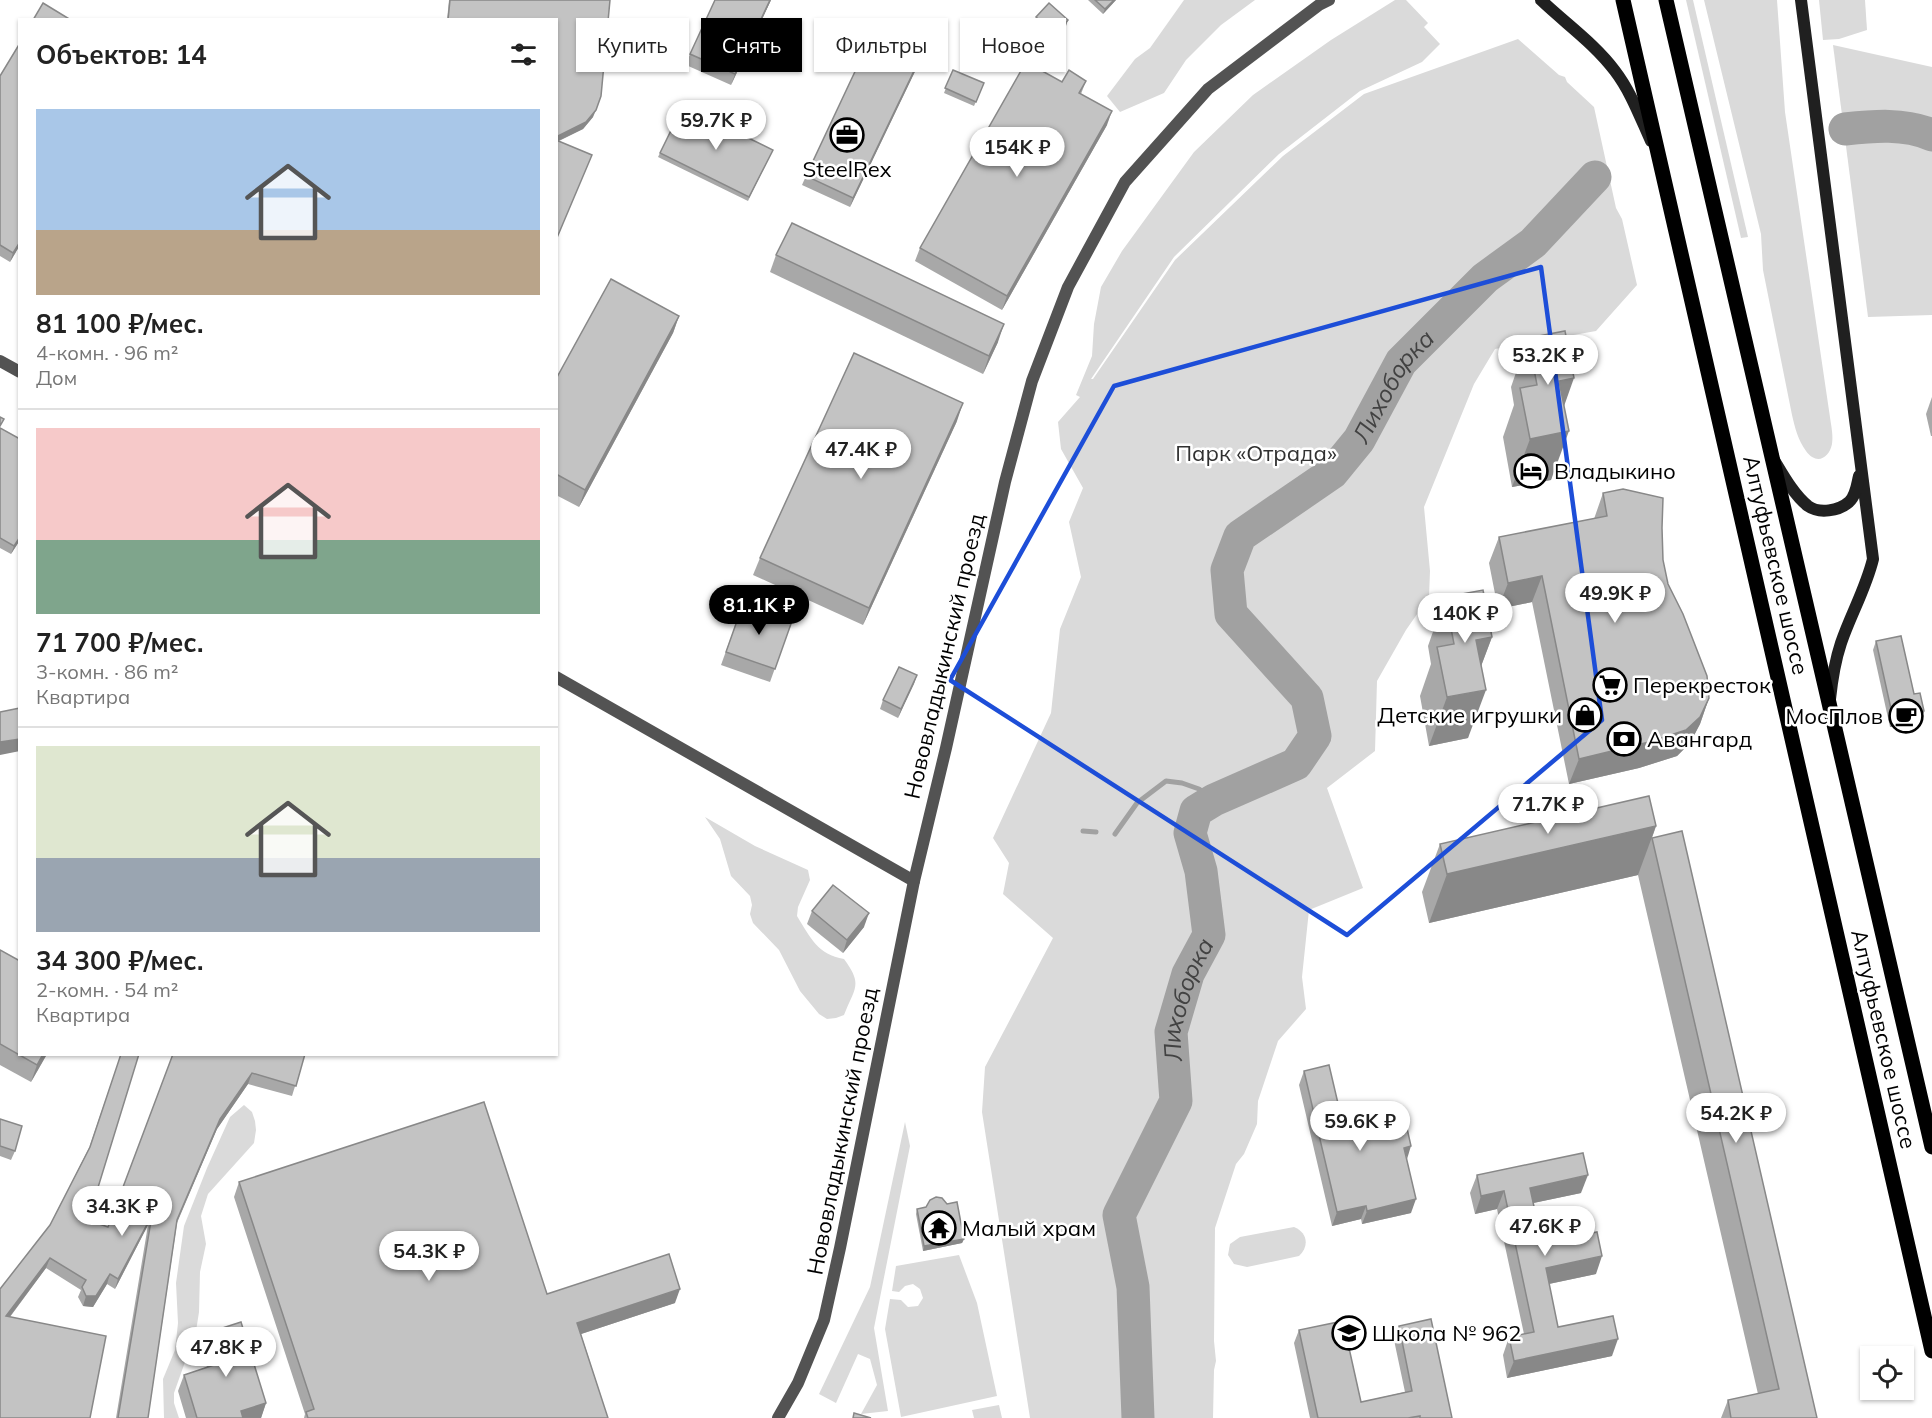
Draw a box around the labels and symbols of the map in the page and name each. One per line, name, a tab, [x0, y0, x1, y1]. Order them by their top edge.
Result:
pin: 59.7K ₽	[661, 100, 771, 151]
office icon: SteelRex	[829, 117, 865, 153]
pin: 154K ₽	[968, 127, 1066, 178]
place label: SteelRex	[802, 155, 892, 183]
water label: Лихоборка	[1345, 323, 1440, 449]
pin: 53.2K ₽	[1493, 335, 1603, 386]
pin: 47.4K ₽	[806, 429, 916, 480]
park label: Парк «Отрада»	[1175, 439, 1337, 467]
hotel icon: Владыкино	[1513, 453, 1549, 489]
street label: Алтуфьевское шоссе	[1737, 453, 1815, 677]
place label: Владыкино	[1554, 457, 1676, 485]
street label: Нововладыкинский проезд	[897, 510, 991, 802]
pin: 49.9K ₽	[1560, 573, 1670, 624]
pin: 81.1K ₽	[704, 585, 814, 636]
pin: 140K ₽	[1416, 593, 1514, 644]
supermarket icon: Перекресток	[1592, 667, 1628, 703]
place label: Перекресток	[1633, 671, 1771, 699]
shop icon: Детские игрушки	[1567, 697, 1603, 733]
cafe icon: МосПлов	[1888, 698, 1924, 734]
place label: Детские игрушки	[1377, 701, 1562, 729]
place label: МосПлов	[1785, 702, 1883, 730]
bank icon: Авангард	[1606, 721, 1642, 757]
place label: Авангард	[1647, 725, 1752, 753]
pin: 71.7K ₽	[1493, 784, 1603, 835]
street label: Алтуфьевское шоссе	[1845, 927, 1923, 1151]
water label: Лихоборка	[1156, 932, 1220, 1064]
street label: Нововладыкинский проезд	[800, 985, 884, 1277]
pin: 54.2K ₽	[1681, 1093, 1791, 1144]
pin: 59.6K ₽	[1305, 1101, 1415, 1152]
pin: 34.3K ₽	[67, 1186, 177, 1237]
pin: 47.6K ₽	[1490, 1206, 1600, 1257]
temple icon: Малый храм	[921, 1210, 957, 1246]
place label: Малый храм	[962, 1214, 1096, 1242]
pin: 54.3K ₽	[374, 1231, 484, 1282]
school or university icon: Школа № 962	[1331, 1315, 1367, 1351]
place label: Школа № 962	[1372, 1319, 1522, 1347]
pin: 47.8K ₽	[171, 1327, 281, 1378]

